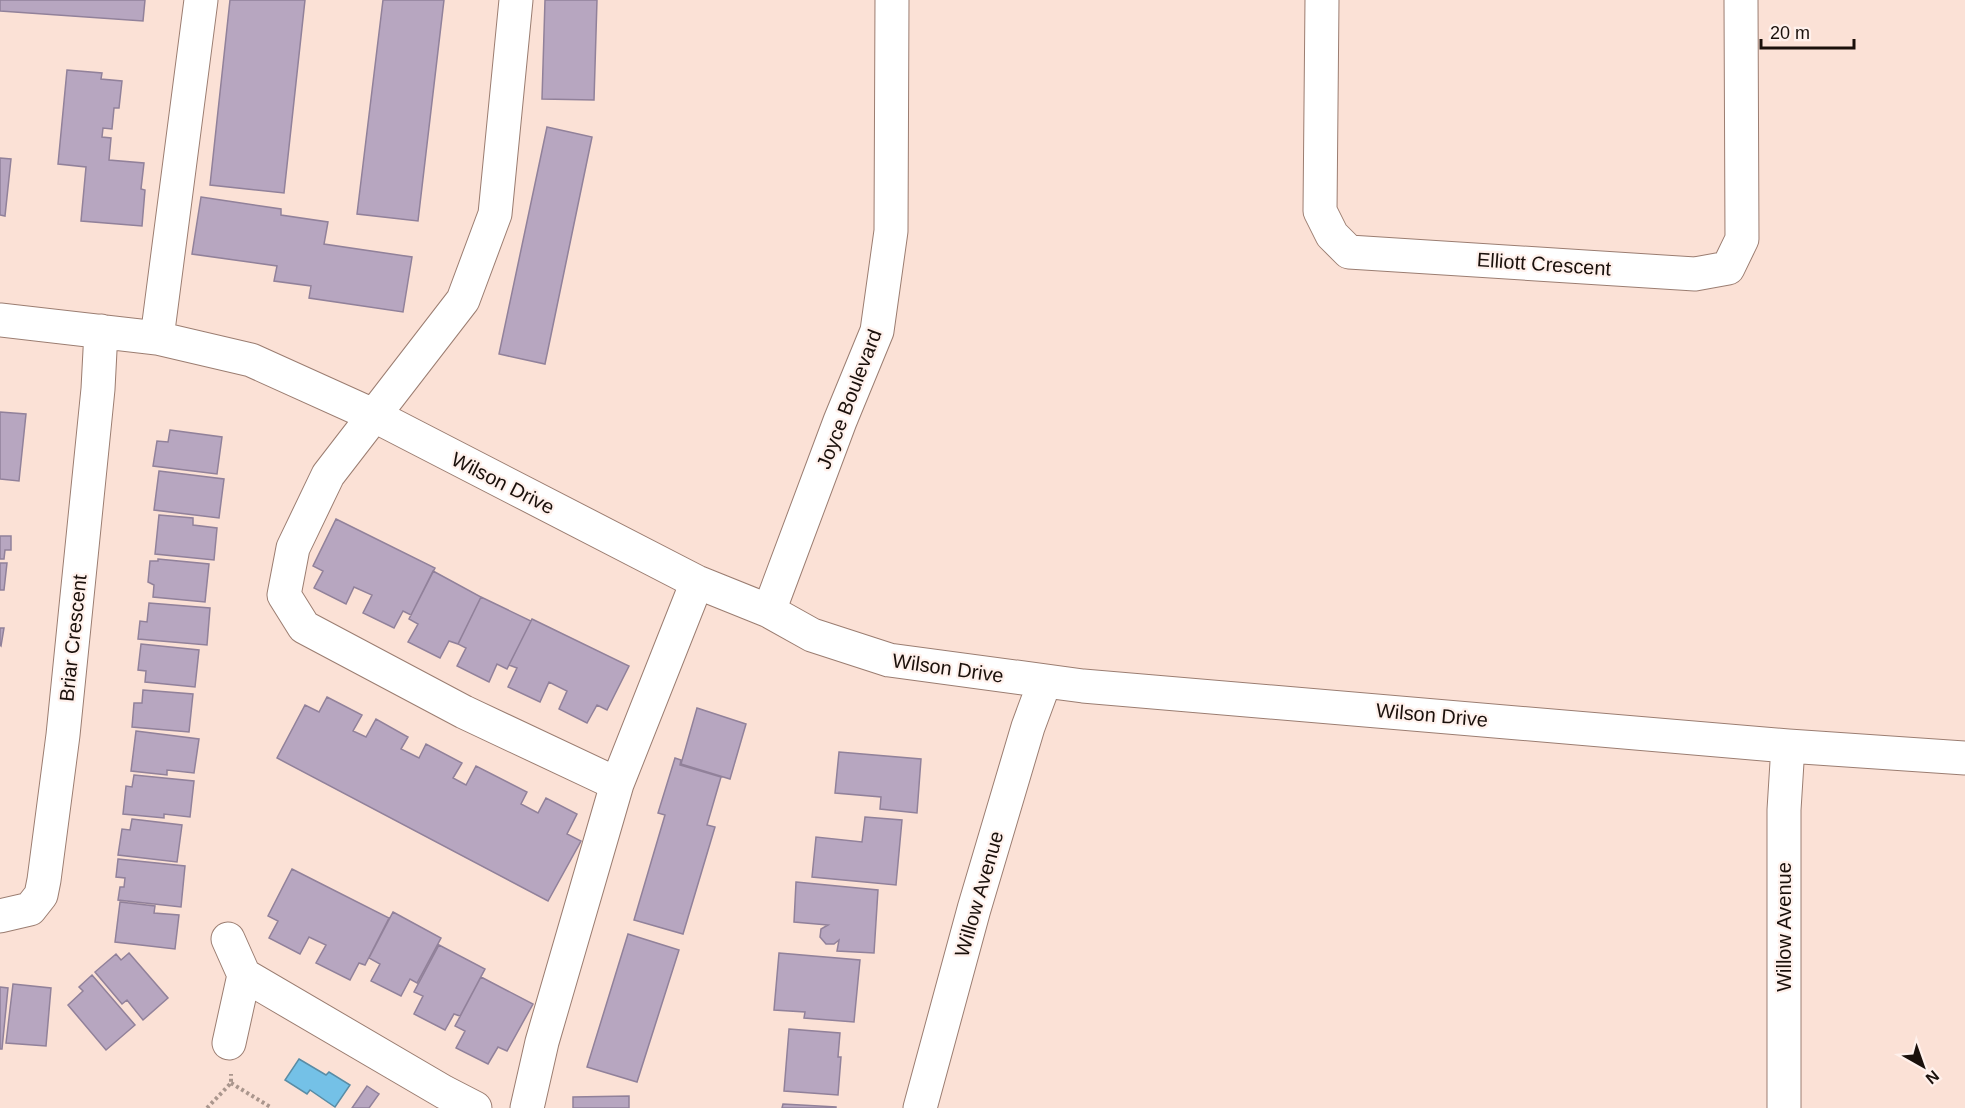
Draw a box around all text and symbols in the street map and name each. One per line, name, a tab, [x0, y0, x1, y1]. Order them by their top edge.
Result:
scale bar	[1761, 12, 1854, 50]
text: 20 m	[1770, 23, 1810, 43]
street label: Elliott Crescent	[1476, 248, 1612, 280]
street label: Joyce Boulevard	[812, 326, 886, 472]
street label: Wilson Drive	[448, 448, 558, 518]
street label: Briar Crescent	[55, 573, 91, 703]
street label: Wilson Drive	[891, 649, 1005, 687]
street label: Wilson Drive	[1375, 699, 1489, 731]
street label: Willow Avenue	[951, 829, 1007, 959]
street label: Willow Avenue	[1773, 862, 1795, 992]
north arrow	[1893, 1036, 1953, 1096]
text: N	[1922, 1067, 1942, 1087]

